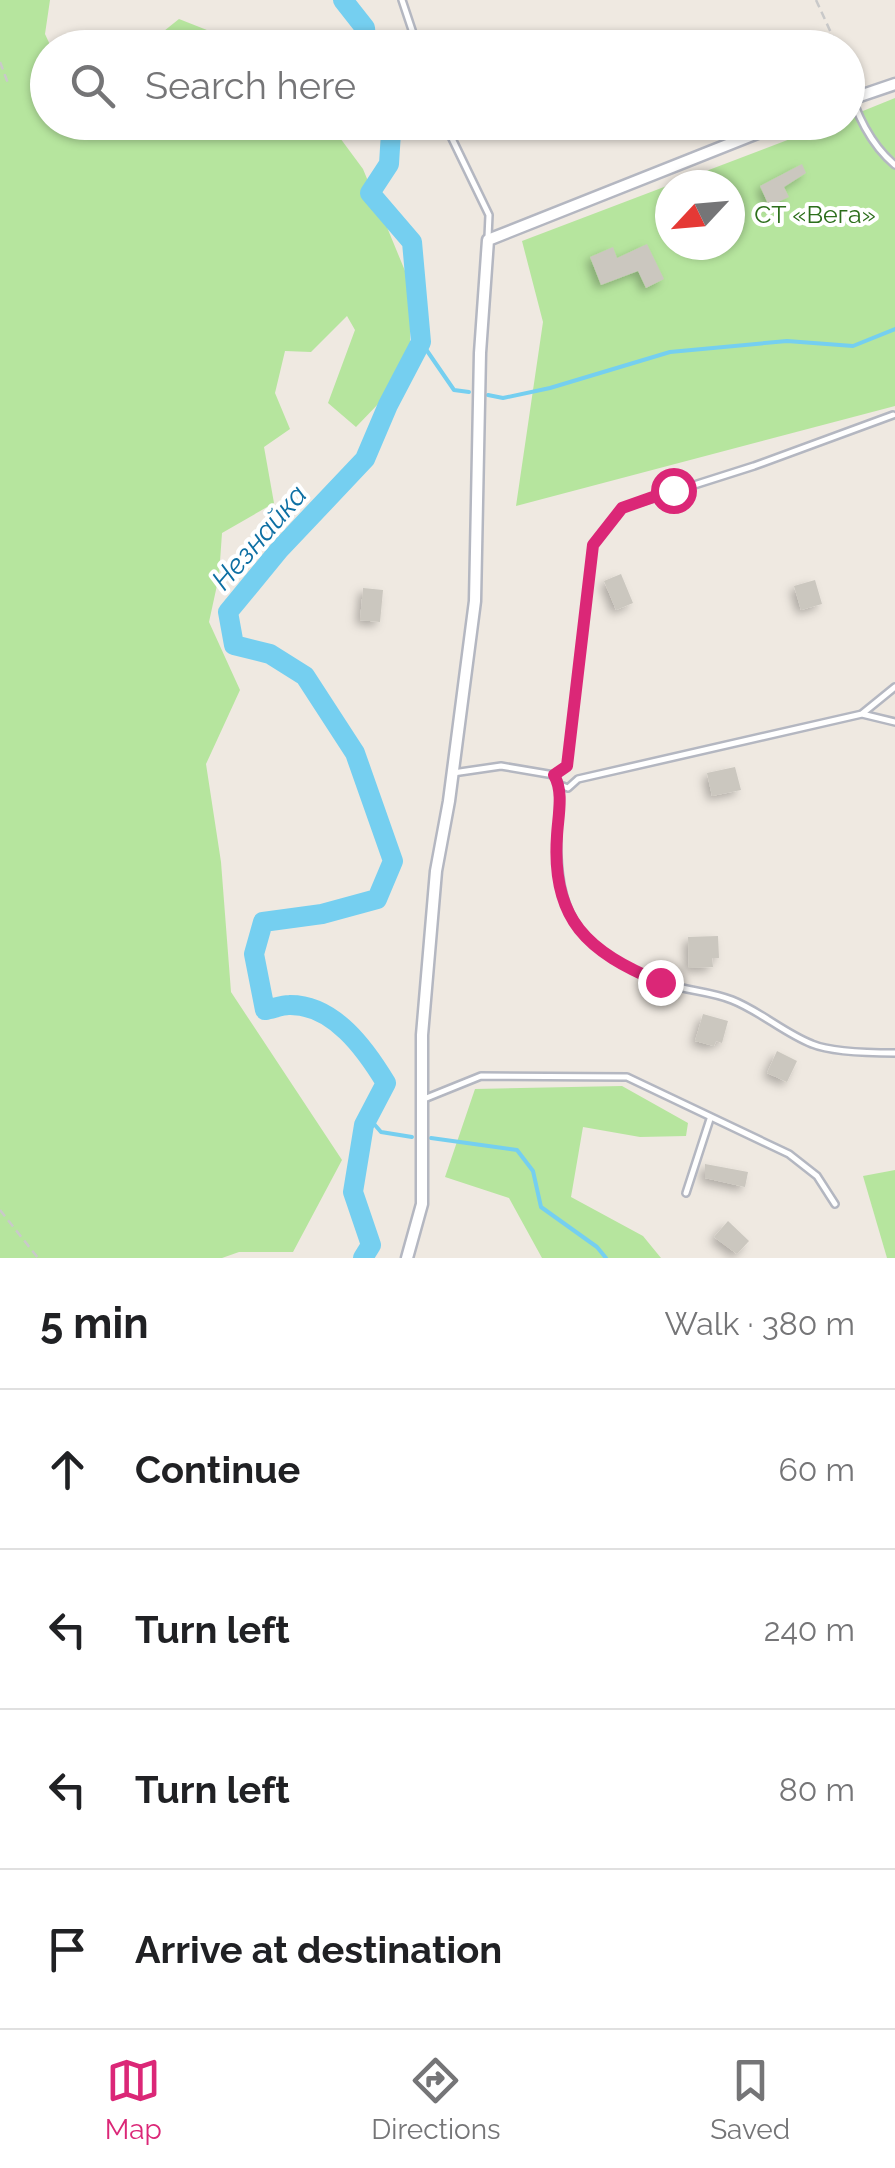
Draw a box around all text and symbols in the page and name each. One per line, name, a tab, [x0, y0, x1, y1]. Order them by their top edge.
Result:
search box	[30, 30, 865, 140]
icon: search	[65, 58, 120, 113]
text: Search here	[145, 63, 356, 108]
north arrow	[655, 170, 745, 260]
park label: СТ «Вега»	[754, 199, 876, 229]
route start	[651, 468, 697, 514]
water label: Незнайка	[205, 478, 314, 596]
route end	[638, 960, 684, 1006]
text: 5 min	[40, 1299, 149, 1348]
text: Walk · 380 m	[665, 1305, 855, 1342]
icon: ahead	[40, 1442, 95, 1497]
text: Continue	[135, 1447, 300, 1492]
text: 60 m	[779, 1451, 855, 1488]
icon: left	[40, 1602, 95, 1657]
text: Turn left	[135, 1607, 290, 1652]
text: 240 m	[764, 1611, 855, 1648]
icon: left	[40, 1762, 95, 1817]
text: Turn left	[135, 1767, 290, 1812]
text: 80 m	[779, 1771, 855, 1808]
icon: arrive	[40, 1922, 95, 1977]
text: Arrive at destination	[135, 1927, 502, 1972]
tab: Map	[105, 2053, 162, 2146]
tab: Directions	[371, 2053, 501, 2146]
tab: Saved	[710, 2053, 790, 2146]

